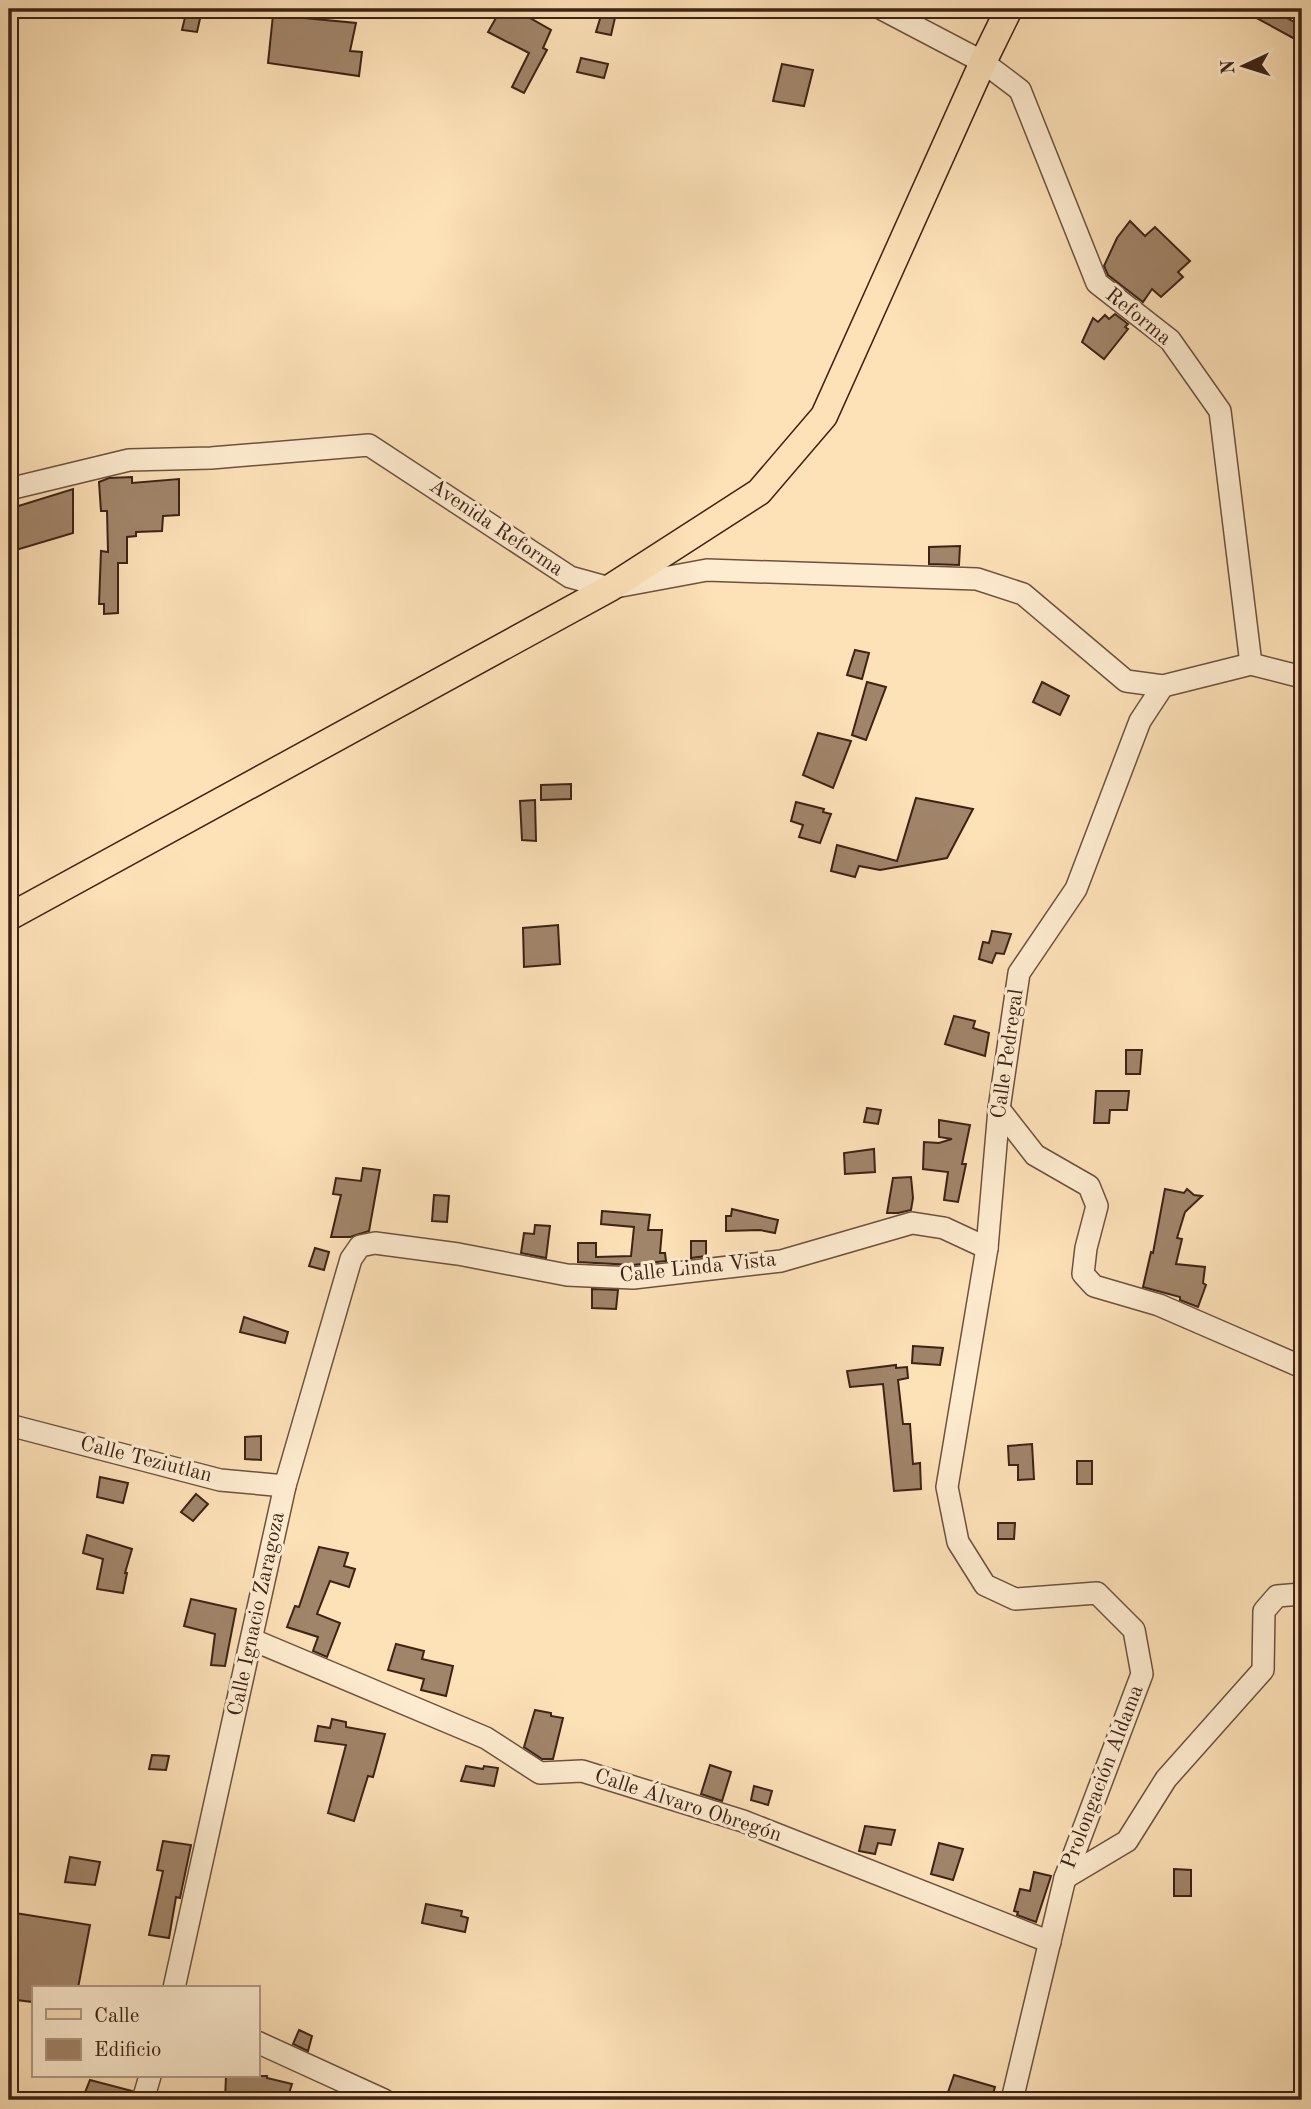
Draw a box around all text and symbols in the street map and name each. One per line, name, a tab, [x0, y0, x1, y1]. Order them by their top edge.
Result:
north arrow	[1210, 32, 1280, 102]
text: N	[1220, 59, 1240, 75]
street label: Reforma	[1101, 284, 1175, 350]
street label: Avenida Reforma	[425, 476, 567, 580]
street label: Calle Pedregal	[989, 987, 1028, 1120]
street label: Calle Linda Vista	[619, 1249, 777, 1287]
street label: Calle Teziutlan	[78, 1433, 214, 1487]
street label: Calle Ignacio Zaragoza	[225, 1510, 289, 1718]
street label: Prolongación Aldama	[1058, 1682, 1148, 1872]
street label: Calle Álvaro Obregón	[592, 1762, 785, 1846]
legend	[32, 1986, 259, 2078]
text: Calle	[94, 2006, 139, 2027]
text: Edificio	[94, 2040, 162, 2061]

